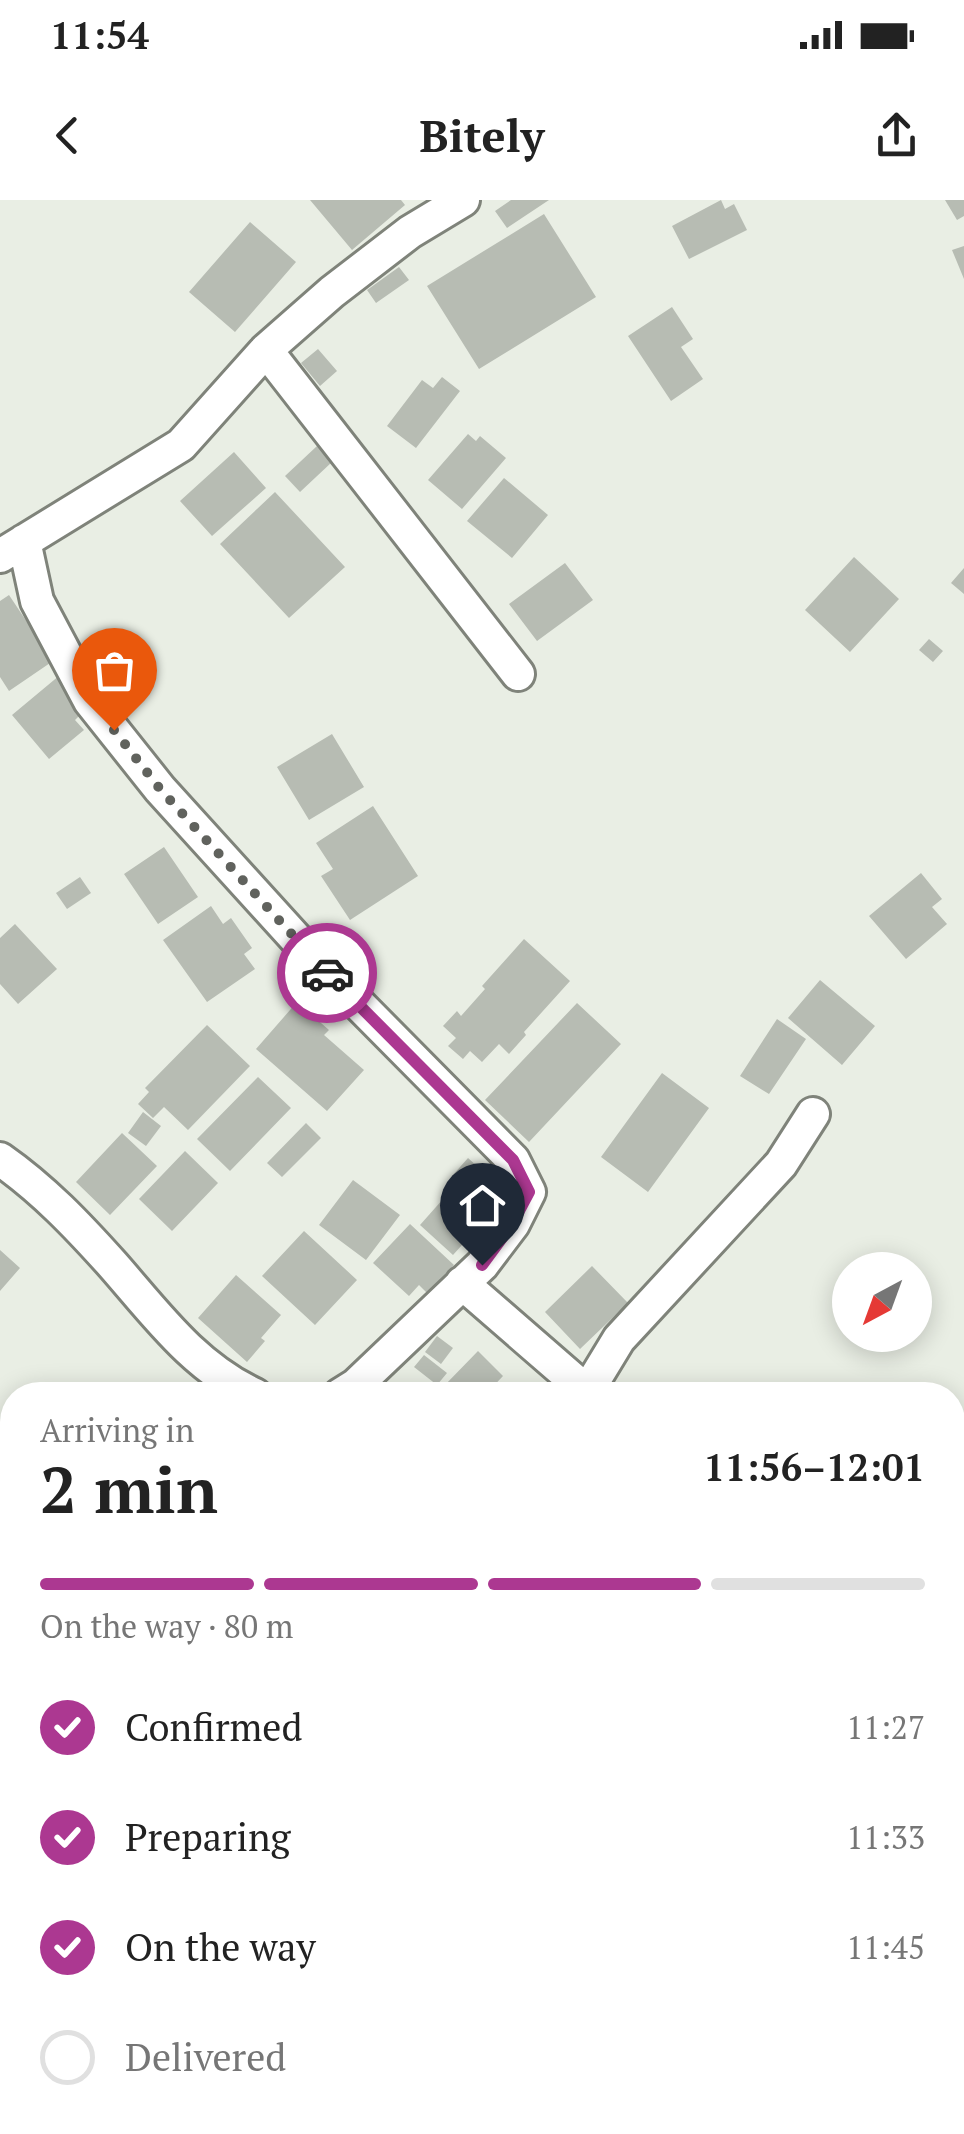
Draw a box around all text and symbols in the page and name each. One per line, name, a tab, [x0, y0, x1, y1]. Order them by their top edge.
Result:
text: 11:54	[50, 10, 149, 60]
text: Bitely	[420, 105, 544, 165]
icon: back	[40, 108, 95, 163]
icon: share	[869, 108, 924, 163]
pin	[72, 628, 157, 731]
icon: bag	[87, 643, 142, 698]
courier	[277, 923, 377, 1023]
icon: car	[300, 946, 355, 1001]
pin	[440, 1163, 525, 1266]
icon: home	[455, 1178, 510, 1233]
north arrow	[832, 1252, 932, 1352]
map controls	[832, 1252, 932, 1352]
text: Arriving in	[40, 1409, 194, 1451]
text: 11:56–12:01	[703, 1442, 925, 1492]
text: 2 min	[40, 1445, 218, 1532]
text: On the way · 80 m	[40, 1605, 293, 1647]
icon: check	[40, 1700, 95, 1755]
text: Confirmed	[125, 1702, 303, 1752]
text: 11:27	[846, 1706, 925, 1748]
icon: check	[40, 1810, 95, 1865]
text: Preparing	[125, 1812, 291, 1862]
text: 11:33	[846, 1816, 925, 1858]
icon: check	[40, 1920, 95, 1975]
text: On the way	[125, 1922, 316, 1972]
text: 11:45	[846, 1926, 925, 1968]
text: Delivered	[125, 2032, 286, 2082]

